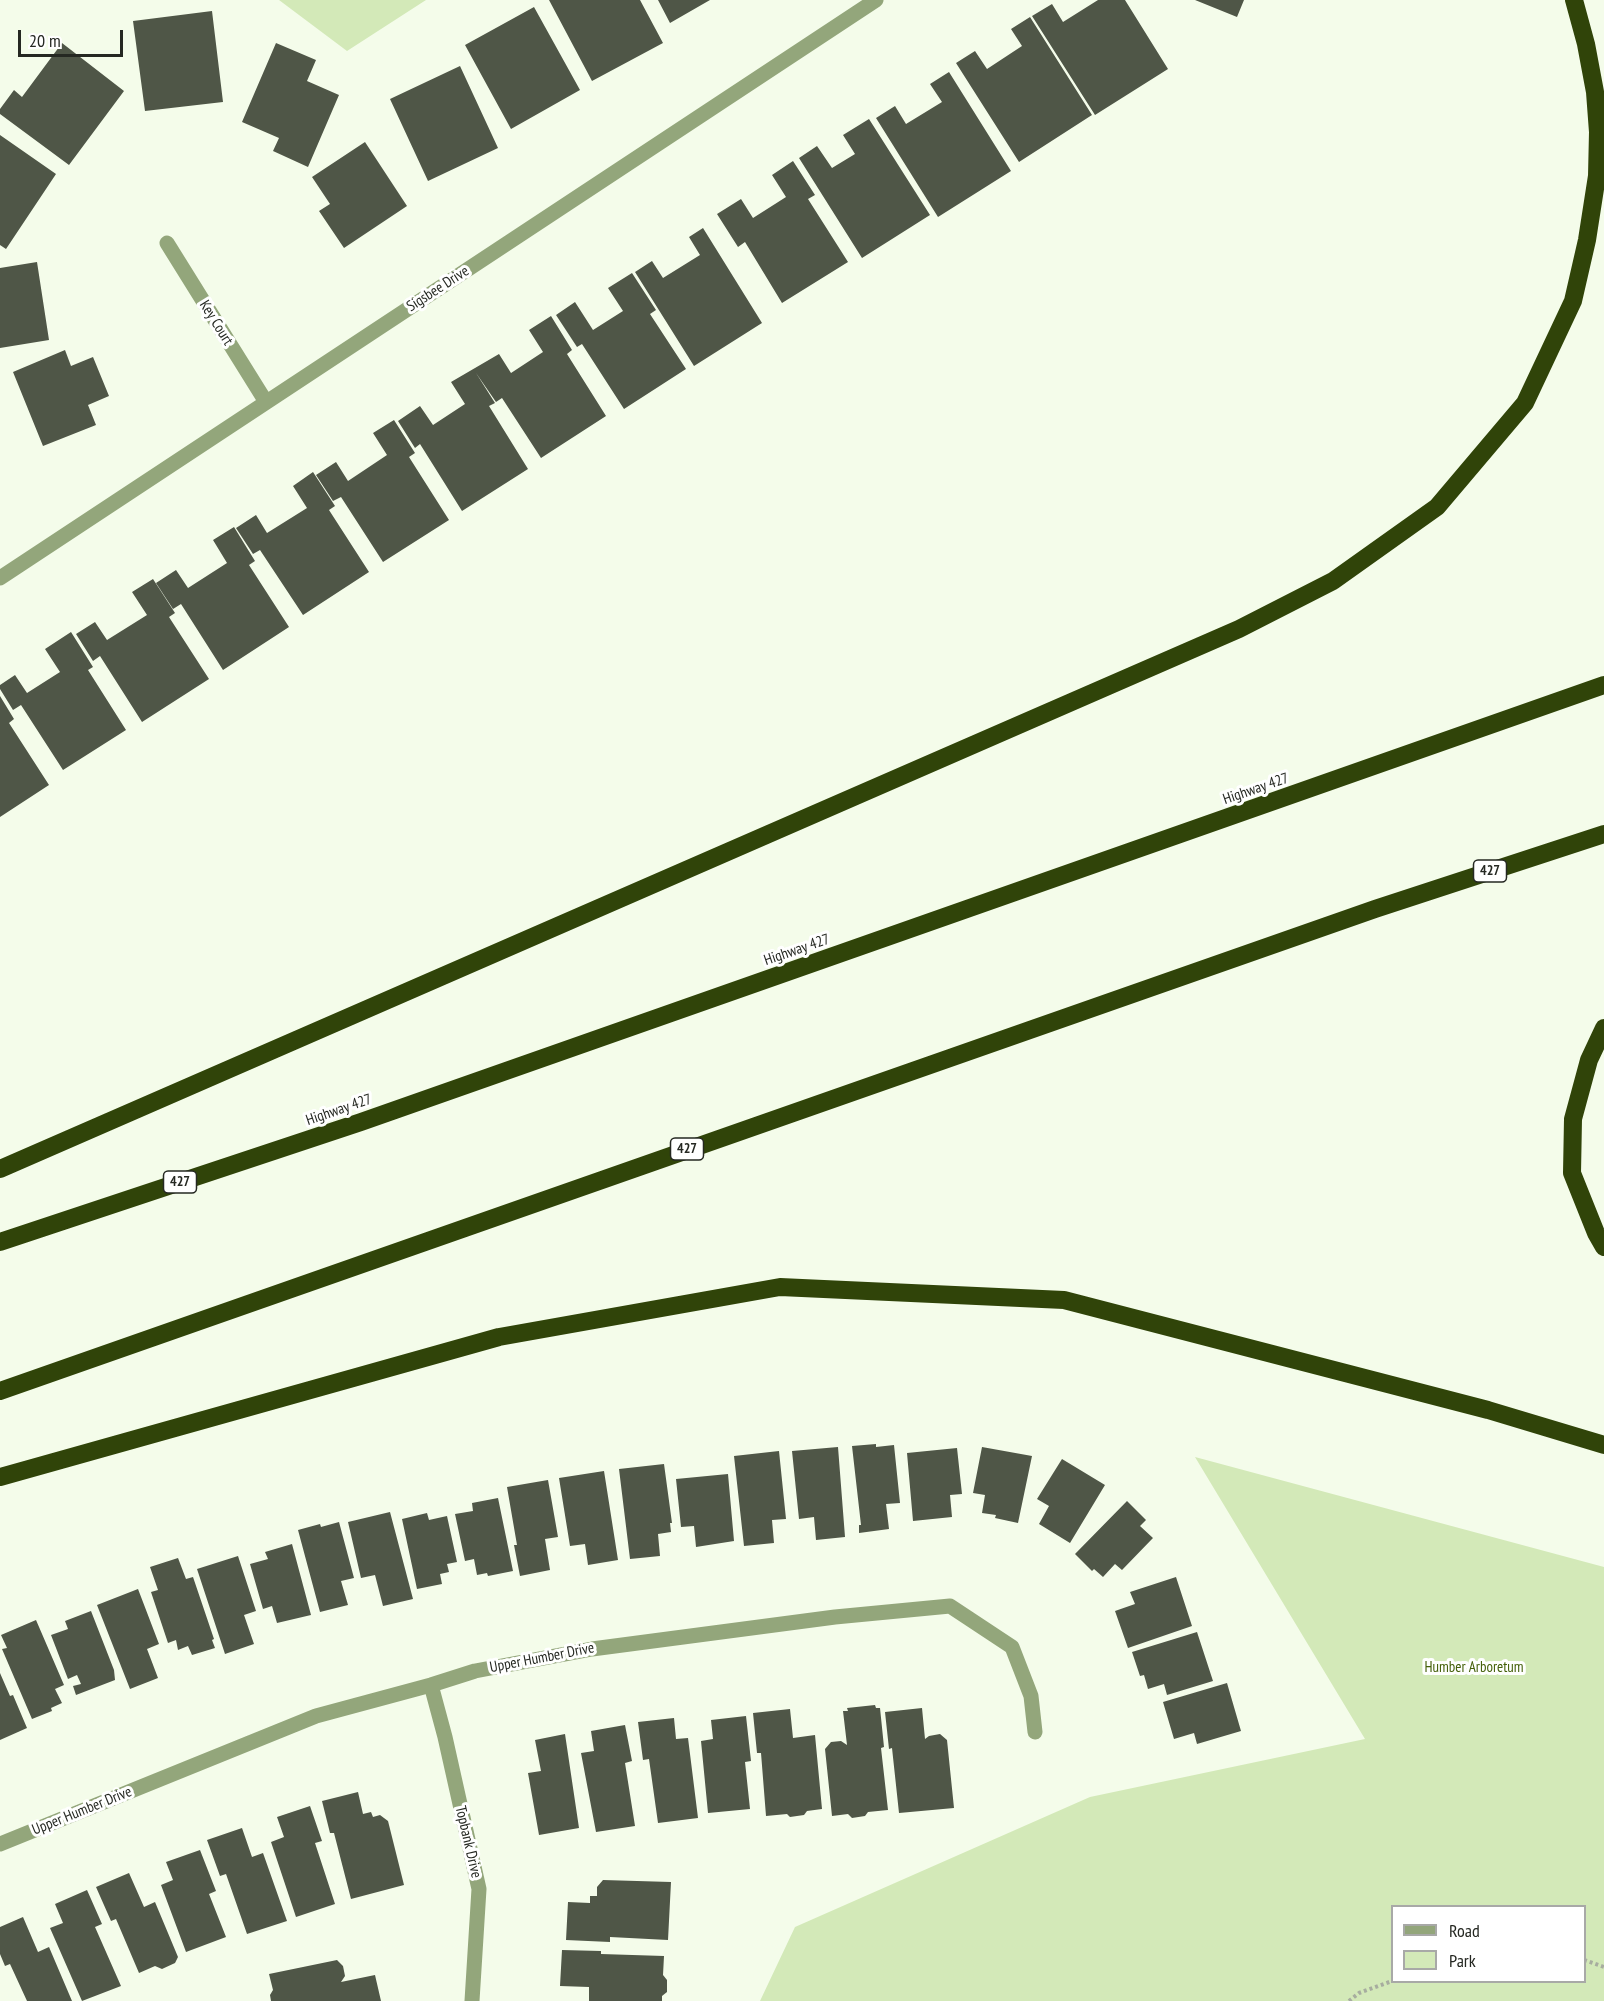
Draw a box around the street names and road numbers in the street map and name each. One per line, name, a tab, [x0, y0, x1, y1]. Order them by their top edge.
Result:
street label: Sigsbee Drive	[404, 262, 472, 316]
street label: Key Court	[195, 297, 237, 349]
street label: Highway 427	[1221, 769, 1291, 809]
road number: 427	[1474, 860, 1506, 882]
street label: Highway 427	[762, 930, 832, 970]
street label: Highway 427	[304, 1090, 374, 1130]
road number: 427	[670, 1138, 704, 1160]
road number: 427	[164, 1171, 196, 1193]
street label: Upper Humber Drive	[488, 1639, 596, 1677]
street label: Upper Humber Drive	[30, 1783, 134, 1839]
street label: Topbank Drive	[451, 1804, 485, 1880]

